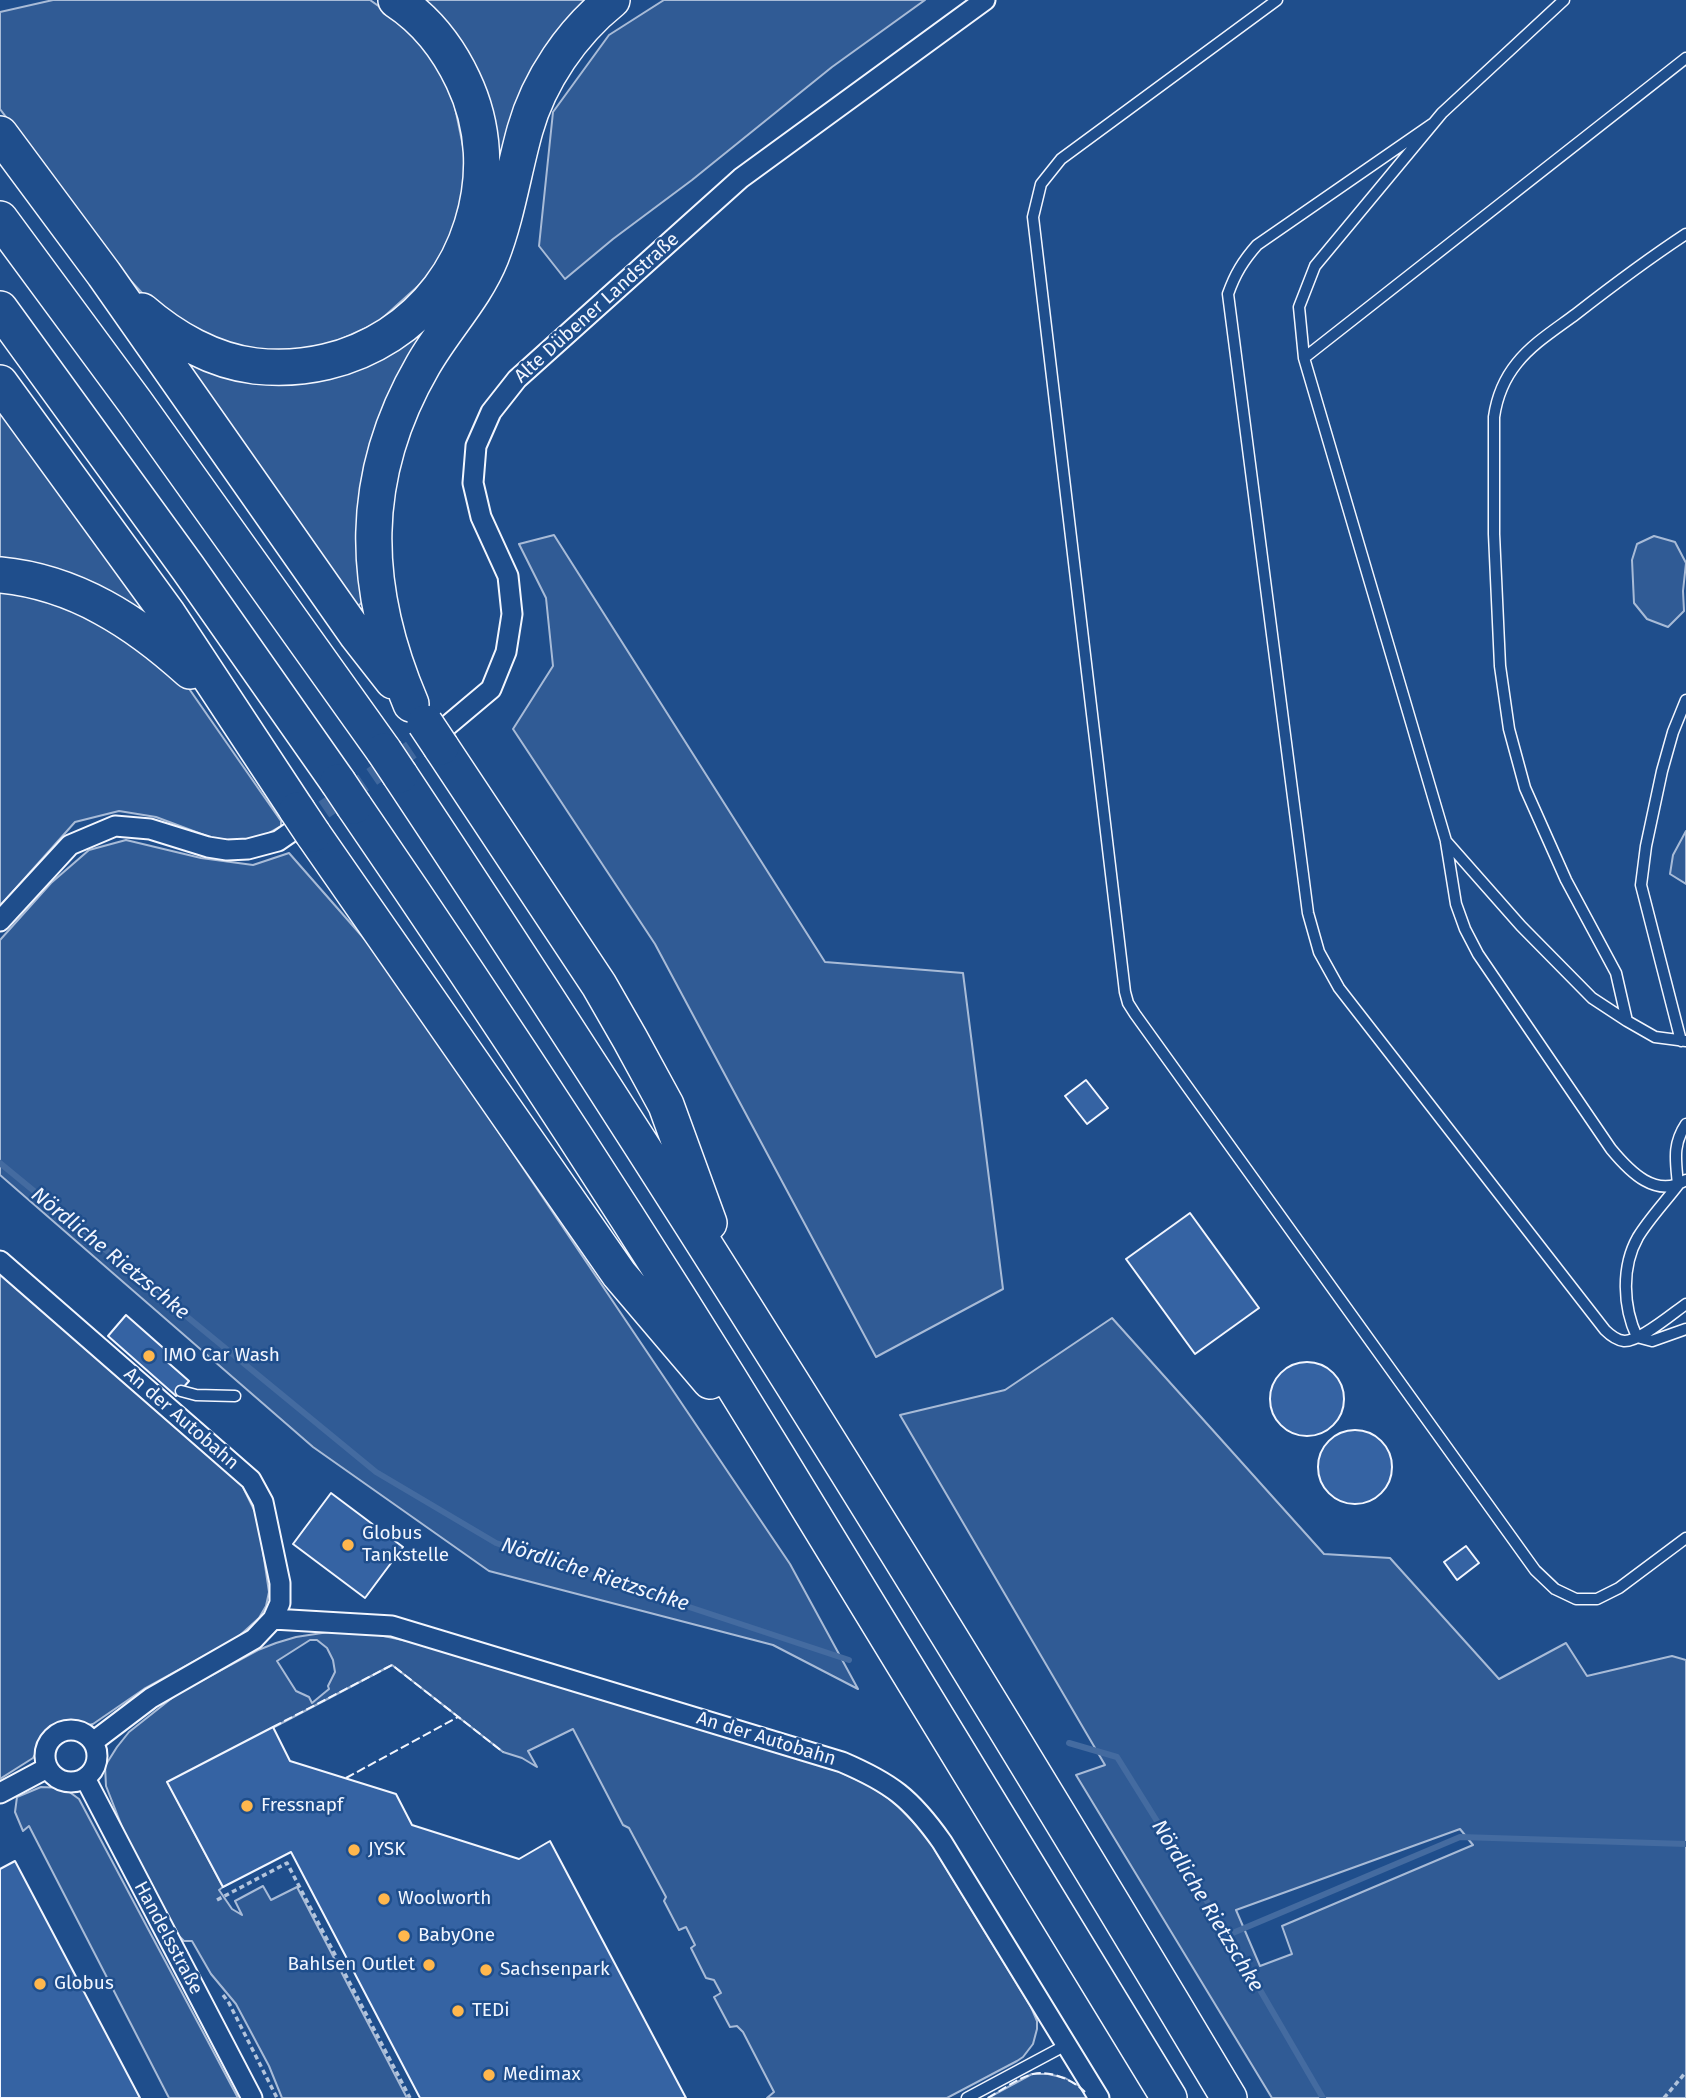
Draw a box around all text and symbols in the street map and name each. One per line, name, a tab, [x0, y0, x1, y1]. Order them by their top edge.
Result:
street label: Alte Dübener Landstraße	[510, 228, 684, 388]
water label: Nördliche Rietzschke	[26, 1182, 194, 1326]
place label: IMO Car Wash	[163, 1345, 280, 1367]
marker: IMO Car Wash	[141, 1348, 157, 1364]
street label: An der Autobahn	[119, 1363, 243, 1475]
place label: Globus Tankstelle	[362, 1523, 449, 1567]
water label: Nördliche Rietzschke	[498, 1533, 692, 1617]
marker: Globus Tankstelle	[340, 1537, 356, 1553]
street label: An der Autobahn	[694, 1707, 838, 1771]
place label: Fressnapf	[261, 1795, 343, 1817]
marker: Fressnapf	[239, 1798, 255, 1814]
water label: Nördliche Rietzschke	[1146, 1815, 1268, 1997]
place label: JYSK	[368, 1839, 405, 1861]
marker: JYSK	[346, 1842, 362, 1858]
street label: Handelsstraße	[129, 1878, 207, 1998]
place label: Woolworth	[398, 1888, 491, 1910]
marker: Woolworth	[376, 1891, 392, 1907]
place label: BabyOne	[418, 1925, 495, 1947]
marker: BabyOne	[396, 1928, 412, 1944]
place label: Bahlsen Outlet	[287, 1954, 415, 1976]
marker: Bahlsen Outlet	[421, 1957, 437, 1973]
place label: Sachsenpark	[500, 1959, 610, 1981]
marker: Sachsenpark	[478, 1962, 494, 1978]
place label: Globus	[54, 1973, 114, 1995]
marker: Globus	[32, 1976, 48, 1992]
place label: TEDi	[472, 2000, 510, 2022]
marker: TEDi	[450, 2003, 466, 2019]
place label: Medimax	[503, 2064, 581, 2086]
marker: Medimax	[481, 2067, 497, 2083]

